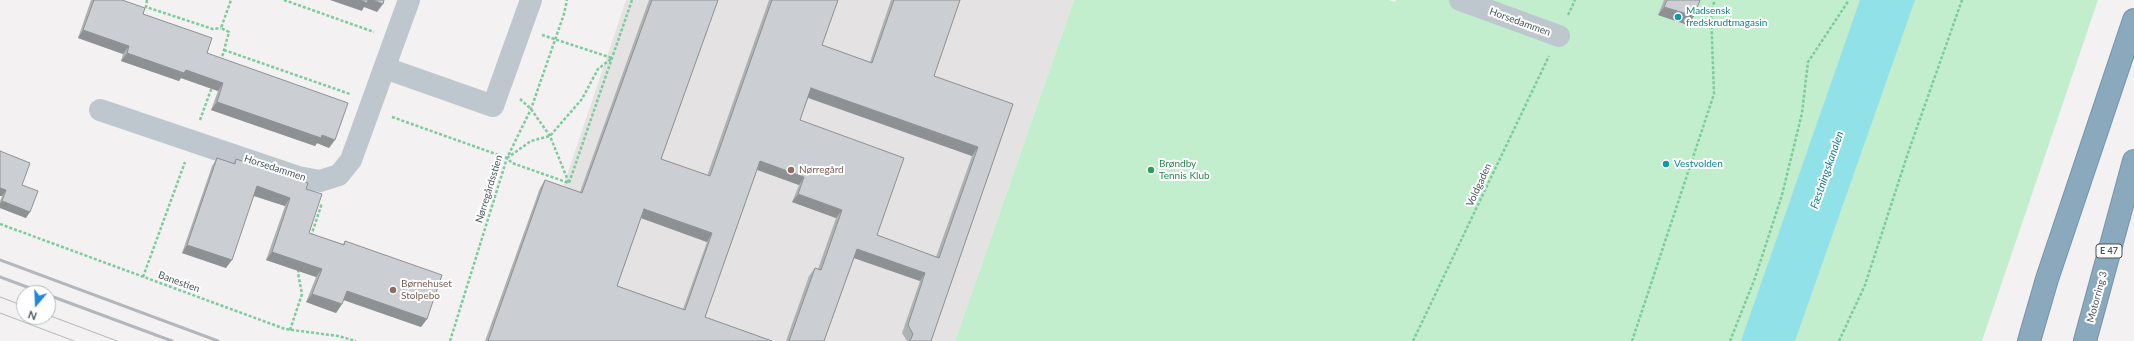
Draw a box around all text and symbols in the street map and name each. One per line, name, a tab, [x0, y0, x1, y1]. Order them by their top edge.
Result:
street label: Horsedammen	[1488, 5, 1552, 39]
place label: Madsensk fredskrudtmagasin	[1686, 5, 1767, 28]
marker: Madsensk fredskrudtmagasin	[1673, 12, 1683, 22]
water label: Fæstningskanalen	[1808, 129, 1846, 211]
street label: Horsedammen	[243, 152, 307, 184]
street label: Nørregårdsstien	[473, 154, 505, 224]
place label: Brøndby Tennis Klub	[1159, 158, 1210, 182]
place label: Vestvolden	[1674, 158, 1723, 170]
marker: Vestvolden	[1661, 159, 1671, 169]
street label: Voldgaden	[1464, 161, 1494, 209]
place label: Nørregård	[799, 164, 844, 176]
marker: Nørregård	[786, 165, 796, 175]
marker: Brøndby Tennis Klub	[1146, 165, 1156, 175]
road number: E 47	[2096, 244, 2122, 258]
street label: Banestien	[156, 269, 202, 295]
street label: Motorring 3	[2084, 270, 2110, 324]
place label: Børnehuset Stolpebo	[401, 278, 452, 302]
north arrow	[16, 285, 56, 325]
marker: Børnehuset Stolpebo	[388, 285, 398, 295]
text: N	[26, 308, 38, 323]

